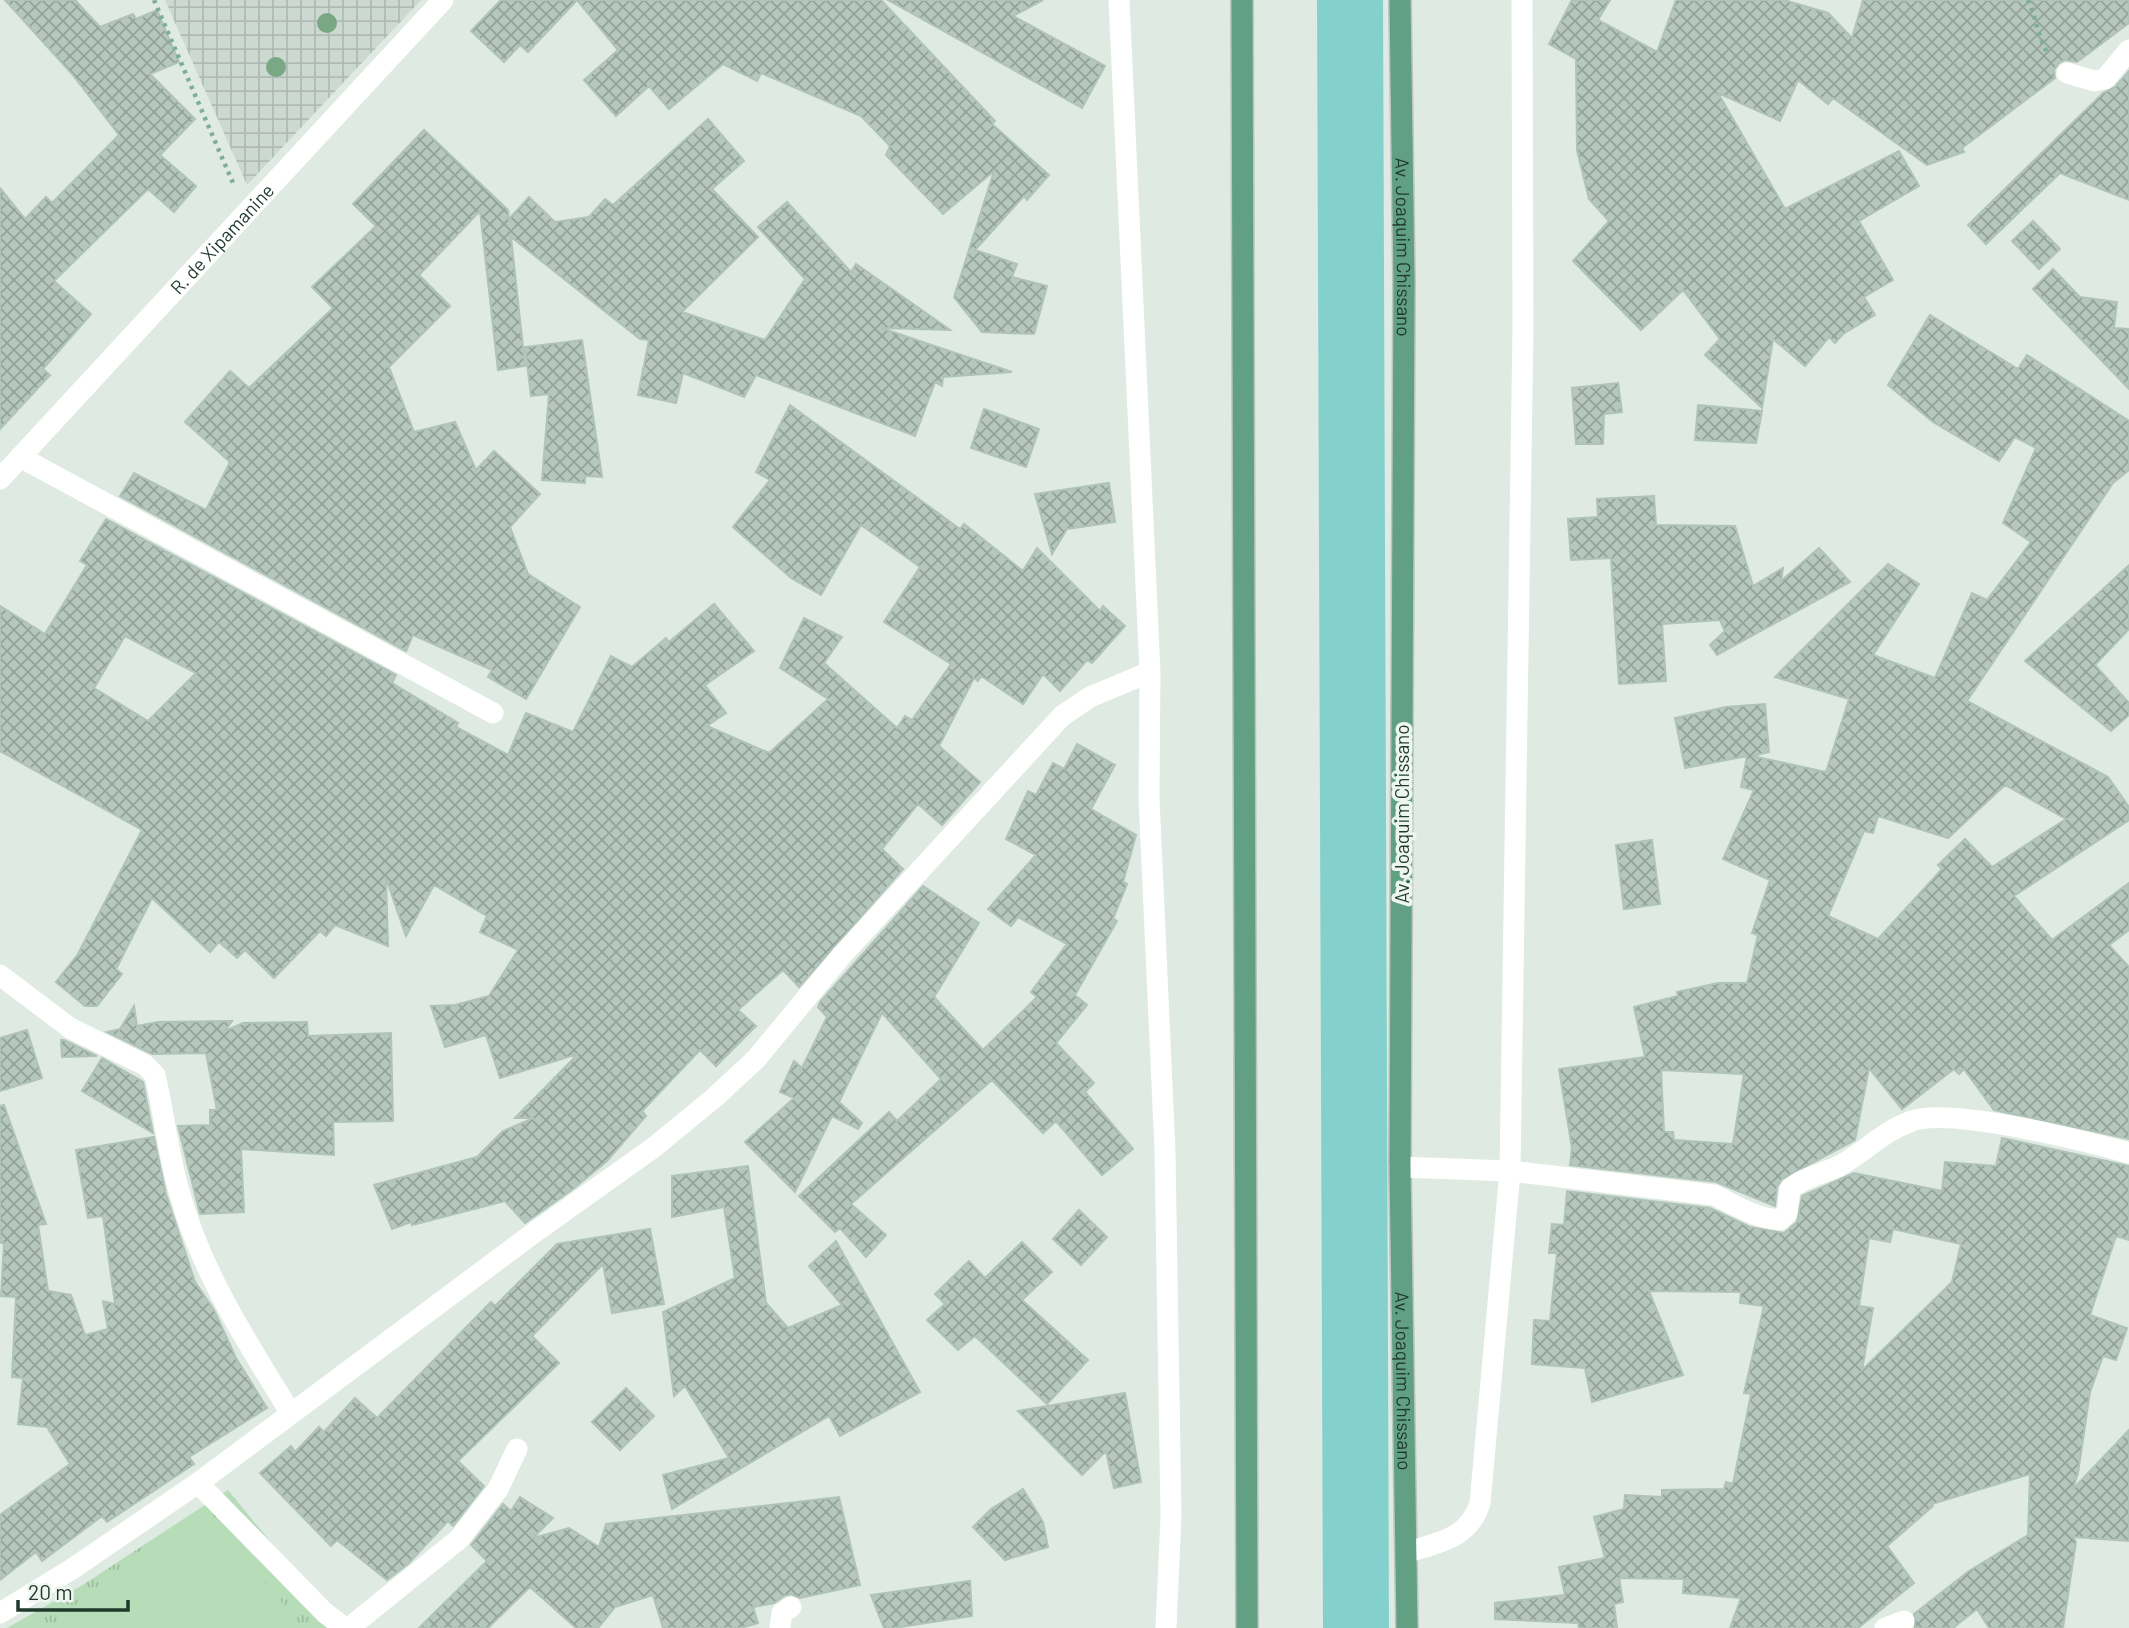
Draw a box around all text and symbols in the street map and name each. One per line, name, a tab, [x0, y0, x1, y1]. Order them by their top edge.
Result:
street label: Av. Joaquim Chissano	[1391, 157, 1416, 337]
street label: R. de Xipamanine	[165, 179, 278, 299]
street label: Av. Joaquim Chissano	[1390, 724, 1413, 904]
street label: Av. Joaquim Chissano	[1391, 1291, 1417, 1471]
scale bar	[18, 1568, 128, 1612]
text: 20 m	[28, 1579, 73, 1604]

